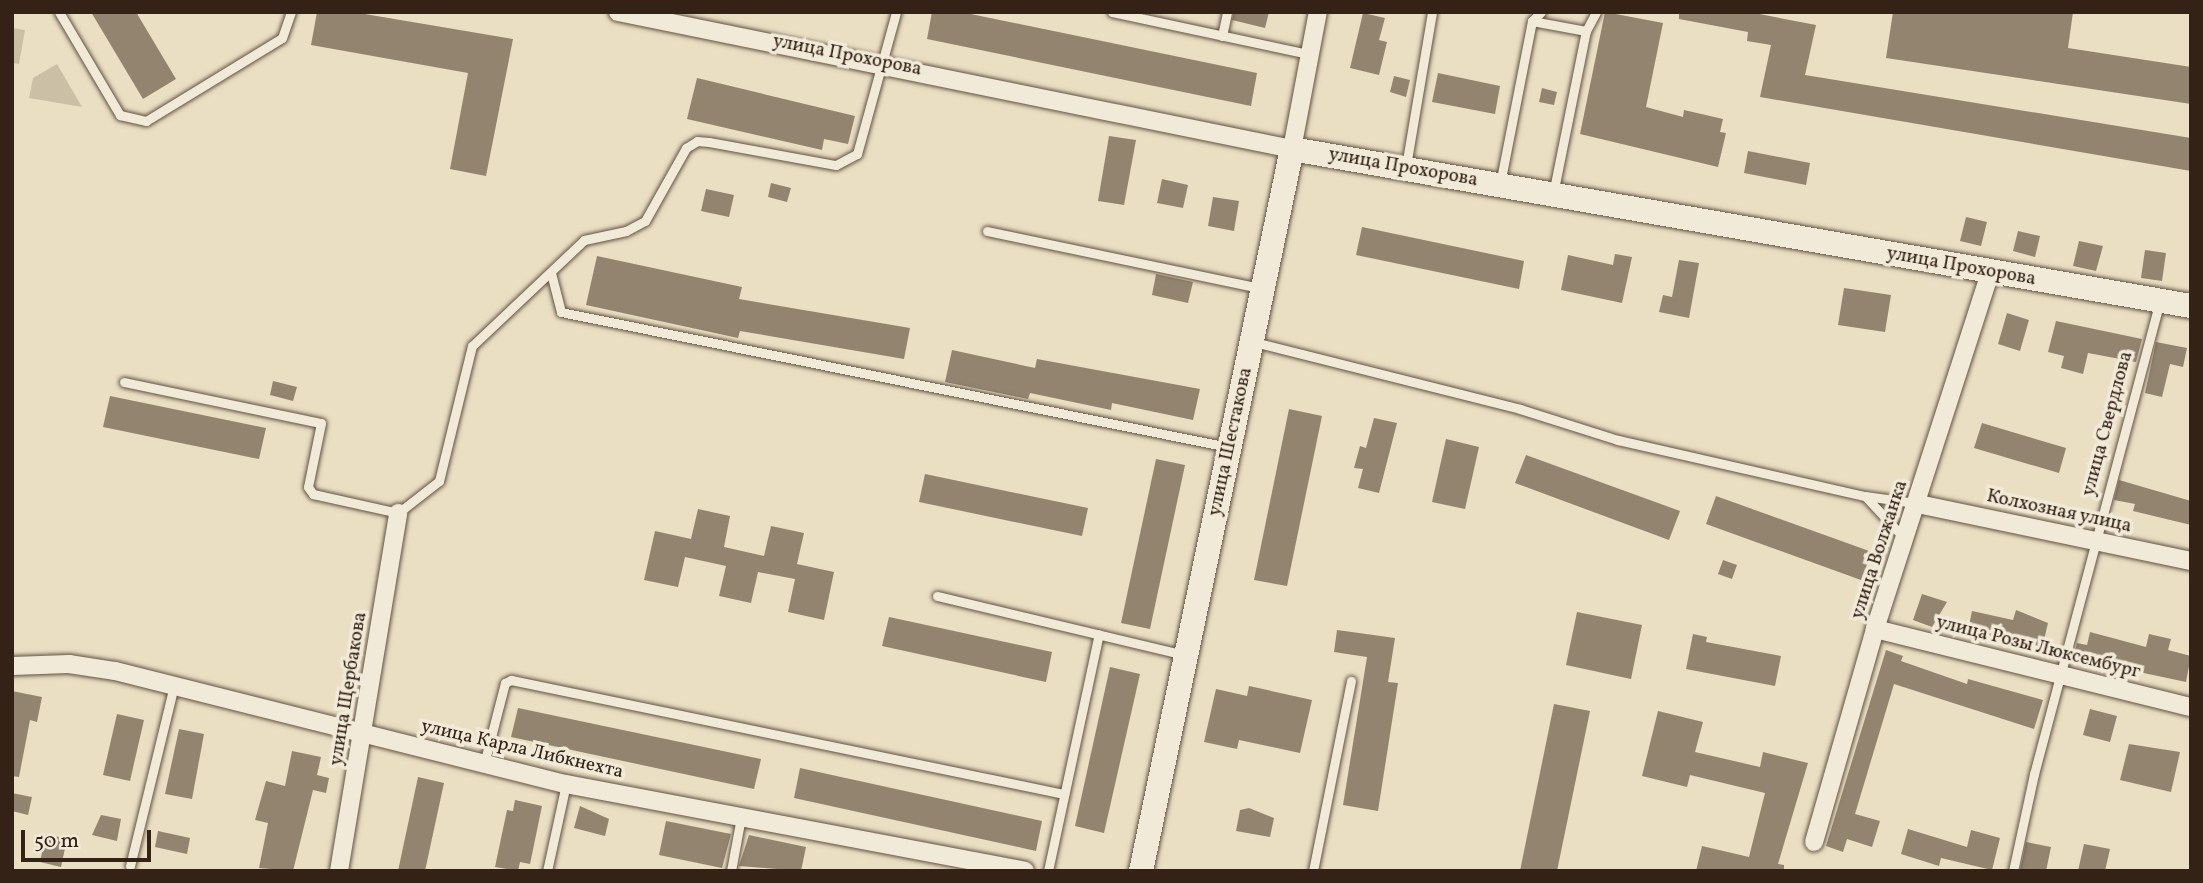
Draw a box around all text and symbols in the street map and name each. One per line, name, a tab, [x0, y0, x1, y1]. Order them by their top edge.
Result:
street label: улица Прохорова	[771, 30, 923, 82]
street label: улица Прохорова	[1327, 144, 1479, 192]
street label: улица Прохорова	[1885, 243, 2037, 291]
street label: улица Свердлова	[2078, 349, 2138, 499]
street label: улица Шестакова	[1204, 366, 1258, 518]
street label: улица Волжанка	[1847, 478, 1913, 622]
street label: Колхозная улица	[1984, 485, 2134, 539]
street label: улица Щербакова	[326, 611, 372, 767]
street label: улица Розы Люксембург	[1933, 612, 2143, 684]
street label: улица Карла Либкнехта	[419, 716, 625, 784]
scale bar	[24, 816, 154, 860]
text: 50 m	[34, 827, 79, 856]

